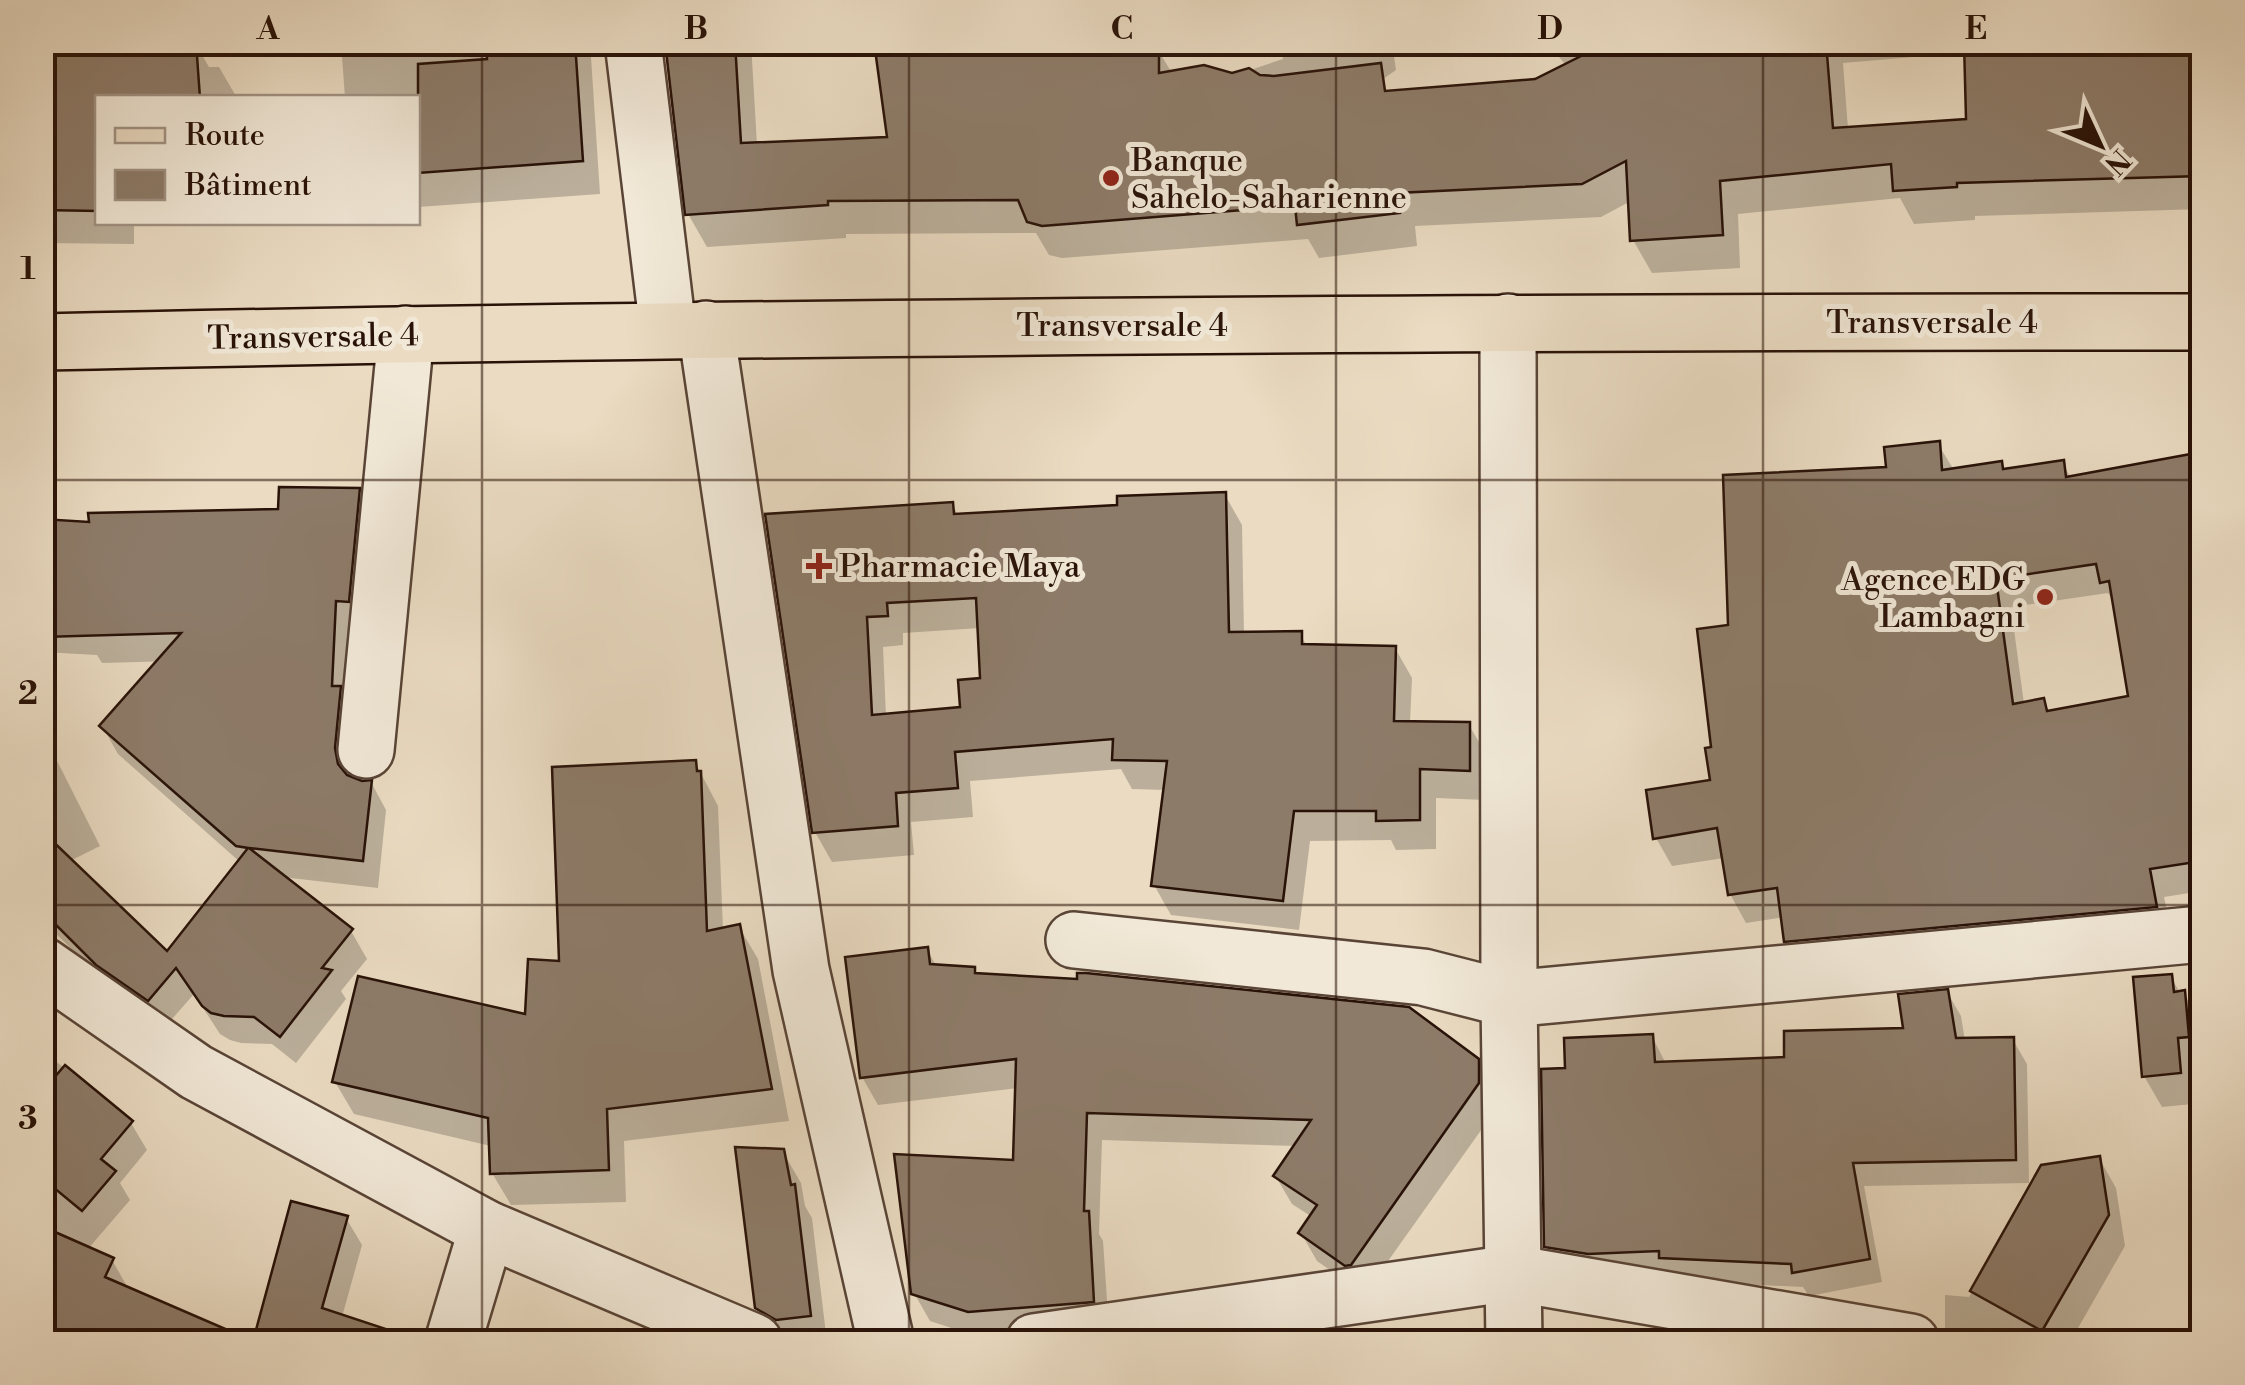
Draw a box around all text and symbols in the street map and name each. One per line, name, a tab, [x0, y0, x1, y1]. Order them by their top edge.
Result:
text: A	[256, 9, 281, 49]
text: B	[684, 9, 708, 49]
text: C	[1111, 9, 1133, 49]
text: D	[1537, 9, 1563, 49]
text: E	[1965, 9, 1987, 49]
legend	[95, 95, 420, 225]
north arrow	[2050, 95, 2150, 195]
text: Route	[185, 117, 265, 155]
place label: Banque Sahelo-Saharienne	[1130, 141, 1407, 218]
text: N	[2097, 141, 2137, 181]
text: Bâtiment	[184, 167, 312, 205]
marker: Banque Sahelo-Saharienne	[1100, 167, 1122, 189]
text: 1	[20, 249, 36, 289]
street label: Transversale 4	[1826, 303, 2038, 343]
street label: Transversale 4	[1016, 306, 1228, 346]
street label: Transversale 4	[207, 315, 419, 359]
place label: Pharmacie Maya	[839, 547, 1081, 587]
marker: Pharmacie Maya	[808, 555, 830, 577]
place label: Agence EDG Lambagni	[1840, 560, 2025, 637]
marker: Agence EDG Lambagni	[2034, 586, 2056, 608]
text: 2	[18, 674, 38, 714]
text: 3	[18, 1099, 38, 1139]

